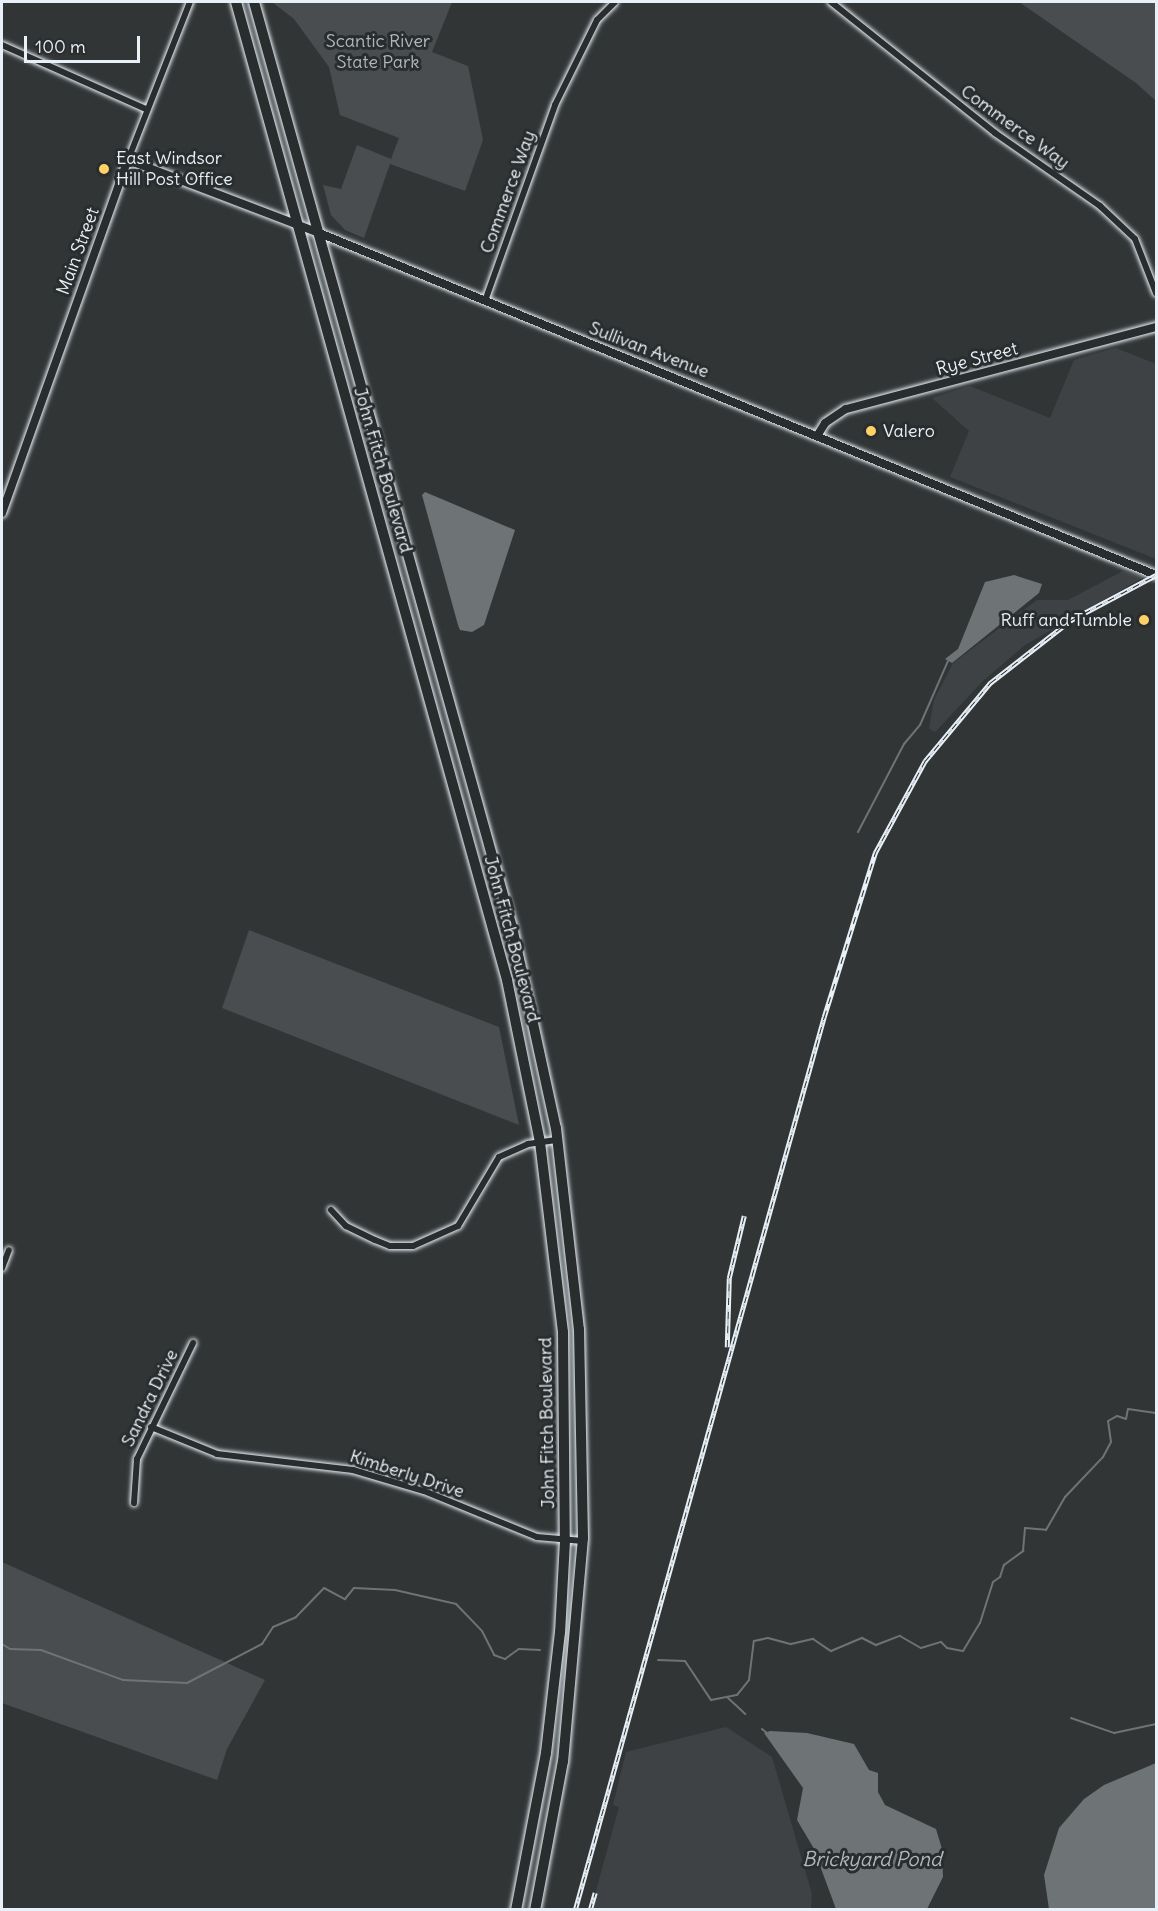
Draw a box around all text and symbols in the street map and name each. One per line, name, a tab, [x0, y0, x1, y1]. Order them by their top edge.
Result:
scale bar	[27, 24, 142, 62]
park label: Scantic River State Park	[326, 31, 430, 74]
text: 100 m	[35, 35, 86, 58]
street label: Commerce Way	[956, 80, 1074, 174]
street label: Commerce Way	[476, 128, 540, 256]
place label: East Windsor Hill Post Office	[116, 148, 233, 190]
marker: East Windsor Hill Post Office	[97, 162, 111, 176]
street label: Main Street	[52, 204, 104, 298]
street label: Sullivan Avenue	[586, 317, 712, 383]
street label: Rye Street	[934, 338, 1020, 380]
street label: John Fitch Boulevard	[349, 385, 417, 555]
place label: Valero	[883, 420, 935, 442]
marker: Valero	[864, 424, 878, 438]
place label: Ruff and Tumble	[1000, 609, 1132, 631]
marker: Ruff and Tumble	[1137, 613, 1151, 627]
street label: John Fitch Boulevard	[479, 854, 545, 1024]
street label: John Fitch Boulevard	[535, 1337, 559, 1509]
street label: Sandra Drive	[117, 1346, 183, 1450]
street label: Kimberly Drive	[347, 1445, 467, 1503]
water label: Brickyard Pond	[802, 1846, 942, 1870]

